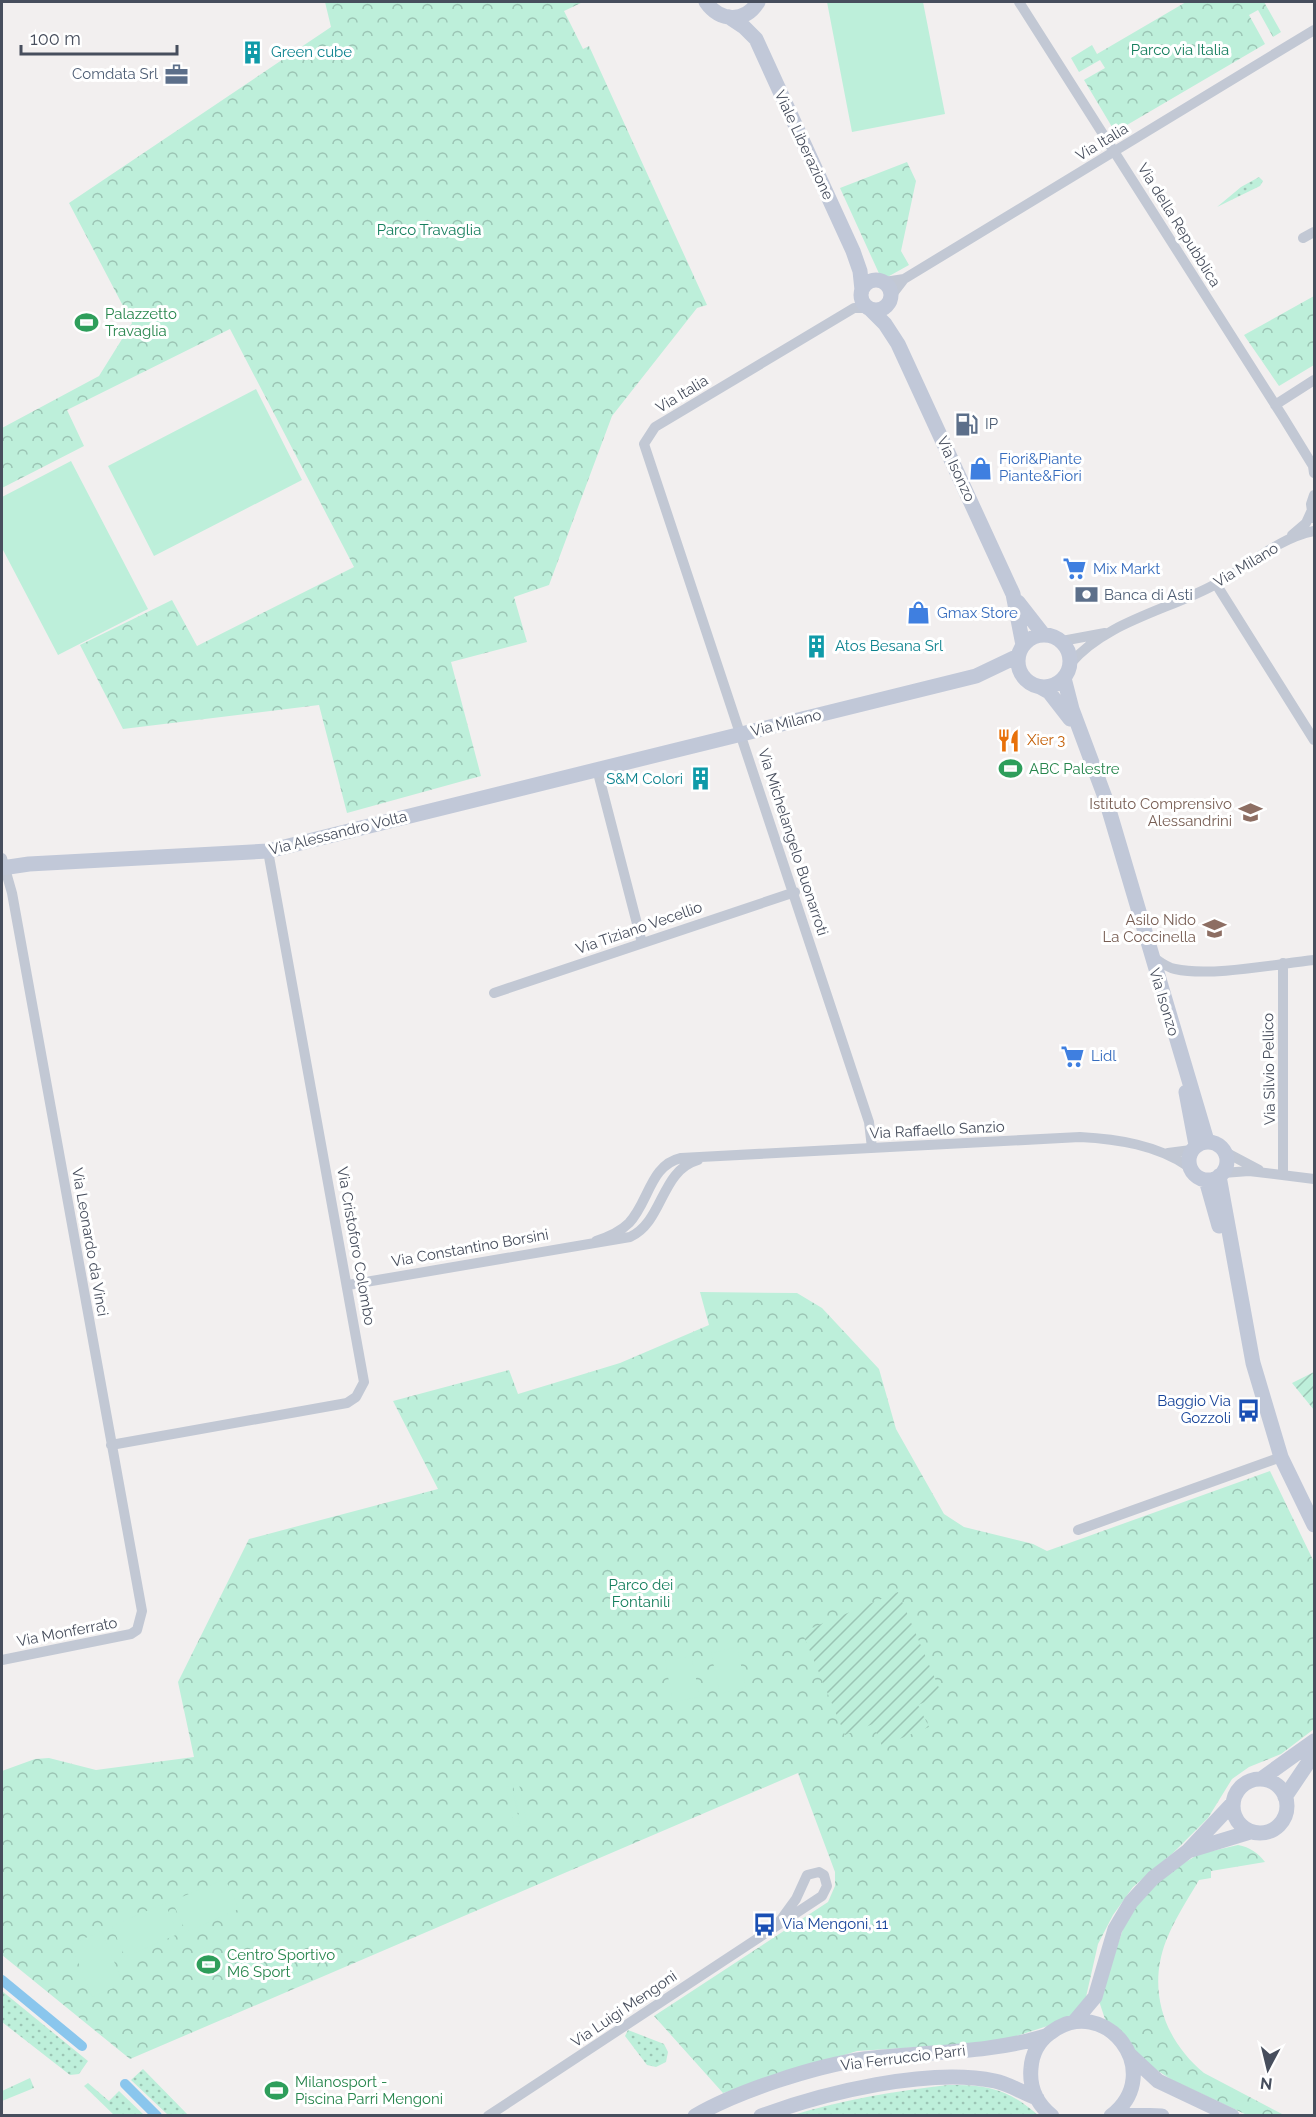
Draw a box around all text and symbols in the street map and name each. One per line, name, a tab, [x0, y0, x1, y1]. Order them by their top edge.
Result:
scale bar	[21, 18, 177, 56]
text: 100 m	[30, 28, 81, 49]
building icon: Green cube	[240, 39, 266, 65]
park label: Parco via Italia	[1131, 41, 1229, 59]
place label: Green cube	[271, 43, 352, 61]
office icon: Comdata Srl	[163, 61, 189, 87]
place label: Comdata Srl	[72, 65, 159, 83]
street label: Viale Liberazione	[771, 87, 837, 203]
street label: Via Italia	[1073, 119, 1131, 165]
street label: Via della Repubblica	[1134, 160, 1224, 290]
park label: Parco Travaglia	[377, 221, 481, 239]
place label: Palazzetto Travaglia	[105, 305, 177, 340]
sports icon: Palazzetto Travaglia	[74, 310, 100, 336]
street label: Via Italia	[653, 371, 711, 417]
fuel station icon: IP	[954, 411, 980, 437]
place label: IP	[985, 415, 998, 433]
street label: Via Isonzo	[933, 433, 979, 505]
place label: Fiori&Piante Piante&Fiori	[999, 450, 1082, 485]
shop icon: Fiori&Piante Piante&Fiori	[968, 455, 994, 481]
street label: Via Milano	[1211, 539, 1281, 591]
supermarket icon: Mix Markt	[1062, 556, 1088, 582]
place label: Mix Markt	[1093, 560, 1160, 578]
bank icon: Banca di Asti	[1073, 582, 1099, 608]
place label: Banca di Asti	[1104, 586, 1193, 604]
shop icon: Gmax Store	[906, 600, 932, 626]
place label: Gmax Store	[937, 604, 1018, 622]
building icon: Atos Besana Srl	[804, 633, 830, 659]
place label: Atos Besana Srl	[835, 637, 944, 655]
street label: Via Milano	[749, 706, 823, 740]
restaurant icon: Xier 3	[996, 727, 1022, 753]
place label: Xier 3	[1027, 731, 1065, 749]
street label: Via Michelangelo Buonarroti	[754, 746, 832, 938]
sports icon: ABC Palestre	[998, 756, 1024, 782]
place label: ABC Palestre	[1029, 760, 1120, 778]
building icon: S&M Colori	[688, 766, 714, 792]
place label: S&M Colori	[606, 770, 683, 788]
place label: Istituto Comprensivo Alessandrini	[1089, 795, 1232, 830]
school or university icon: Istituto Comprensivo Alessandrini	[1237, 800, 1263, 826]
street label: Via Alessandro Volta	[267, 807, 409, 859]
street label: Via Tiziano Vecellio	[573, 898, 705, 958]
place label: Asilo Nido La Coccinella	[1102, 911, 1196, 946]
school or university icon: Asilo Nido La Coccinella	[1201, 916, 1227, 942]
street label: Via Isonzo	[1145, 966, 1183, 1038]
street label: Via Silvio Pellico	[1259, 1013, 1279, 1125]
supermarket icon: Lidl	[1060, 1043, 1086, 1069]
place label: Lidl	[1091, 1047, 1117, 1065]
street label: Via Raffaello Sanzio	[869, 1117, 1005, 1143]
street label: Via Cristoforo Colombo	[333, 1165, 379, 1327]
street label: Via Leonardo da Vinci	[68, 1166, 112, 1318]
street label: Via Constantino Borsini	[390, 1225, 550, 1271]
place label: Baggio Via Gozzoli	[1157, 1392, 1231, 1427]
bus stop icon: Baggio Via Gozzoli	[1236, 1397, 1262, 1423]
park label: Parco dei Fontanili	[609, 1576, 673, 1611]
street label: Via Monferrato	[15, 1613, 119, 1651]
bus stop icon: Via Mengoni, 11	[751, 1911, 777, 1937]
place label: Via Mengoni, 11	[782, 1915, 889, 1933]
place label: Centro Sportivo M6 Sport	[227, 1946, 335, 1981]
sports icon: Centro Sportivo M6 Sport	[196, 1951, 222, 1977]
street label: Via Luigi Mengoni	[568, 1967, 680, 2051]
north arrow	[1238, 2039, 1298, 2099]
street label: Via Ferruccio Parri	[840, 2041, 966, 2075]
place label: Milanosport - Piscina Parri Mengoni	[295, 2073, 443, 2108]
text: N	[1259, 2073, 1273, 2094]
sports icon: Milanosport - Piscina Parri Mengoni	[264, 2078, 290, 2104]

